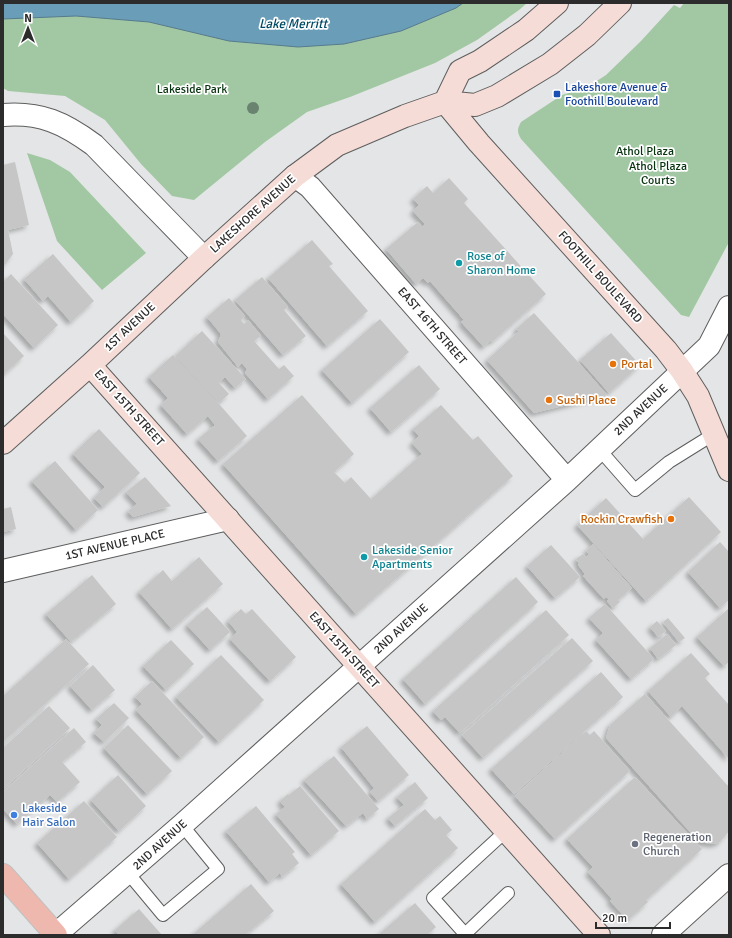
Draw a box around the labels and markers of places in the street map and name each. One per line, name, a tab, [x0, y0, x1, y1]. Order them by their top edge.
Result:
place label: Lakeshore Avenue & Foothill Boulevard	[565, 80, 668, 109]
marker: Lakeshore Avenue & Foothill Boulevard	[552, 89, 562, 99]
place label: Rose of Sharon Home	[467, 249, 536, 278]
marker: Rose of Sharon Home	[454, 258, 464, 268]
place label: Portal	[621, 357, 653, 372]
marker: Portal	[608, 359, 618, 369]
place label: Sushi Place	[557, 393, 616, 408]
marker: Sushi Place	[544, 395, 554, 405]
place label: Rockin Crawfish	[581, 512, 663, 527]
marker: Rockin Crawfish	[666, 514, 676, 524]
place label: Lakeside Senior Apartments	[372, 543, 453, 572]
marker: Lakeside Senior Apartments	[359, 552, 369, 562]
place label: Lakeside Hair Salon	[22, 801, 75, 830]
marker: Lakeside Hair Salon	[9, 810, 19, 820]
place label: Regeneration Church	[643, 830, 712, 859]
marker: Regeneration Church	[630, 839, 640, 849]

